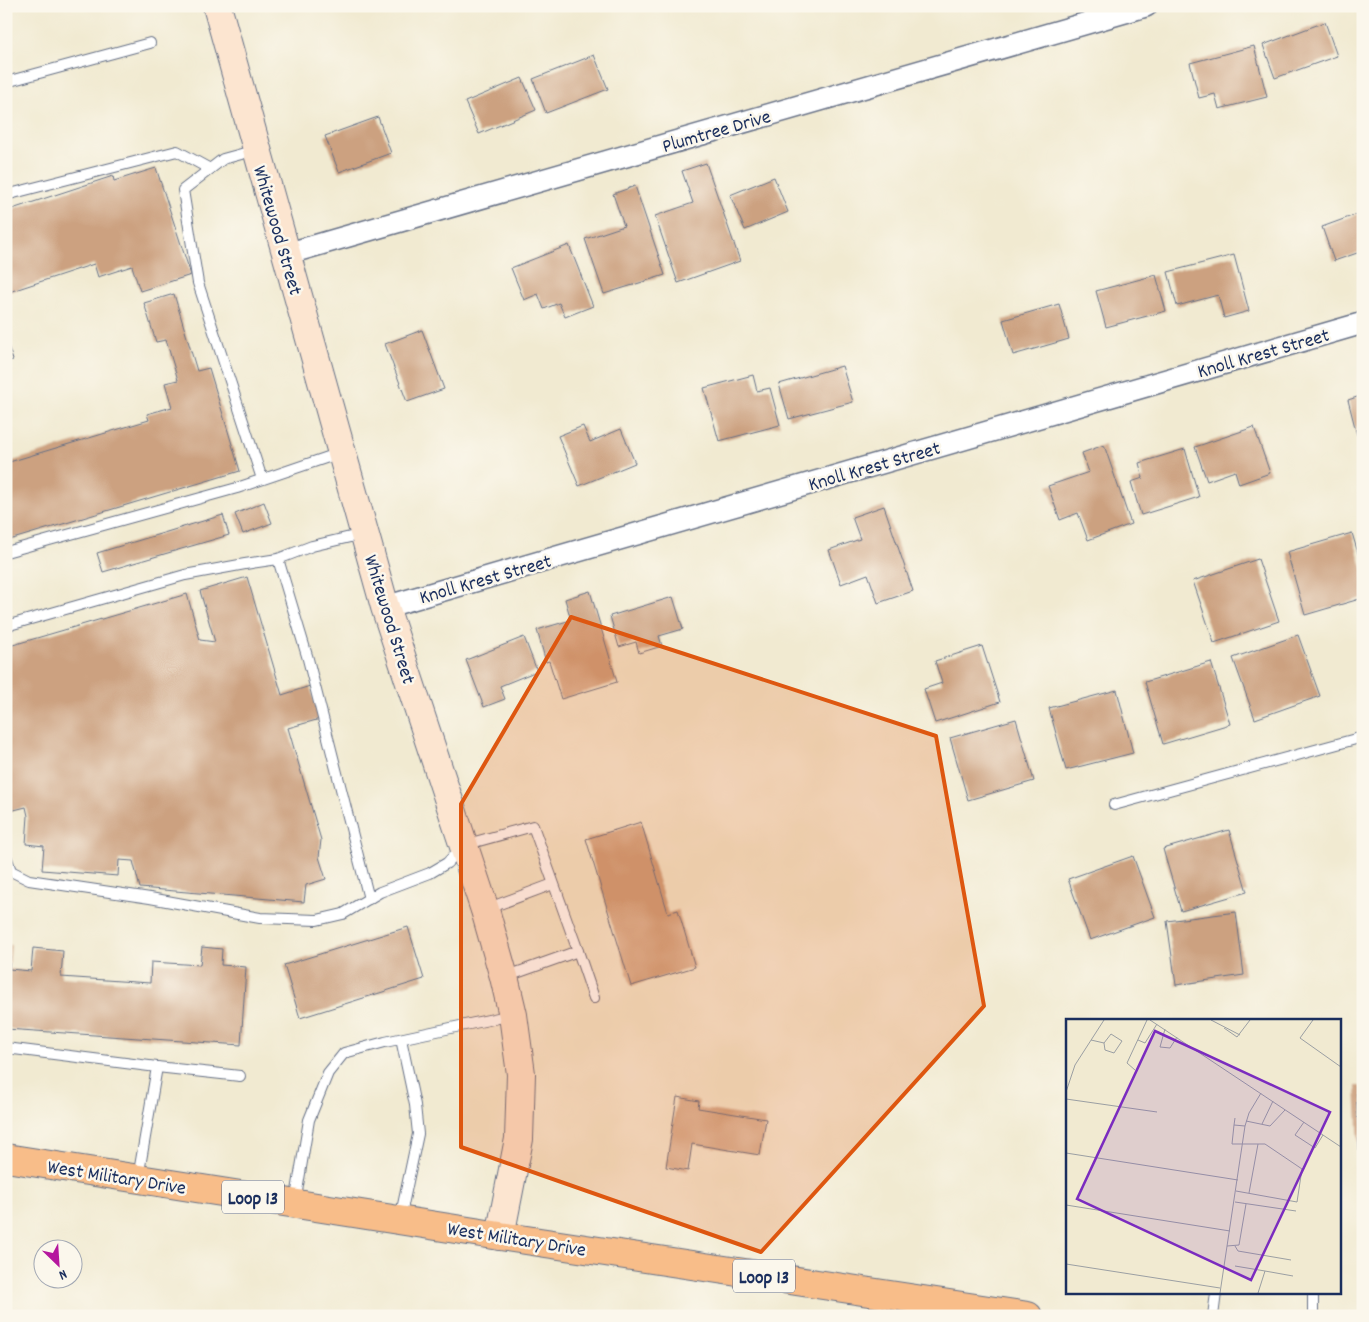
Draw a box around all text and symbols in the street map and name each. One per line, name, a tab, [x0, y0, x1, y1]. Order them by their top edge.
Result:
street label: Plumtree Drive	[659, 104, 775, 162]
street label: Whitewood Street	[244, 163, 308, 299]
street label: Knoll Krest Street	[1195, 323, 1333, 387]
street label: Knoll Krest Street	[806, 436, 944, 500]
street label: Knoll Krest Street	[417, 549, 555, 613]
street label: Whitewood Street	[355, 552, 421, 688]
inset map	[1066, 1019, 1342, 1294]
street label: West Military Drive	[45, 1154, 188, 1204]
road number: Loop 13	[222, 1180, 284, 1214]
street label: West Military Drive	[445, 1216, 588, 1266]
north arrow	[32, 1240, 82, 1290]
road number: Loop 13	[733, 1260, 795, 1292]
text: N	[55, 1263, 70, 1285]

